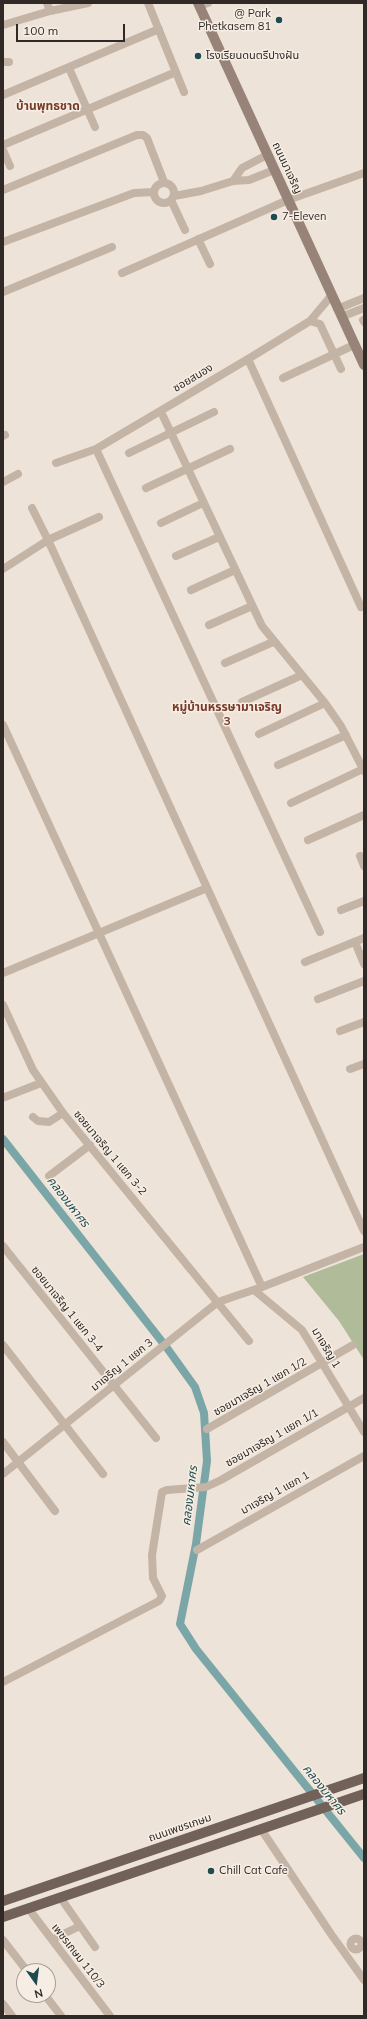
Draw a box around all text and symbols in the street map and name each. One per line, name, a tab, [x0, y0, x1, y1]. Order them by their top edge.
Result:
place label: @ Park Phetkasem 81	[198, 7, 271, 33]
marker: @ Park Phetkasem 81	[274, 15, 284, 25]
scale bar	[18, 16, 127, 42]
text: 100 m	[23, 23, 58, 38]
place label: โรงเรียนดนตรีปางฝัน	[206, 49, 299, 63]
marker: โรงเรียนดนตรีปางฝัน	[193, 51, 203, 61]
district label: บ้านพุทธชาด	[16, 99, 80, 113]
street label: ถนนมาเจริญ	[269, 140, 305, 196]
place label: 7-Eleven	[282, 210, 326, 224]
marker: 7-Eleven	[269, 212, 279, 222]
street label: ซอยสนอง	[171, 361, 215, 395]
district label: หมู่บ้านหรรษามาเจริญ 3	[172, 700, 282, 728]
street label: ซอยมาเจริญ 1 แยก 3-2	[71, 1108, 149, 1198]
water label: คลองมหาศร	[44, 1174, 92, 1230]
street label: ซอยมาเจริญ 1 แยก 3-4	[28, 1263, 106, 1355]
street label: มาเจริญ 1	[309, 1325, 343, 1371]
street label: มาเจริญ 1 แยก 3	[88, 1336, 156, 1394]
street label: ซอยมาเจริญ 1 แยก 1/2	[211, 1355, 309, 1419]
street label: ซอยมาเจริญ 1 แยก 1/1	[223, 1406, 321, 1470]
water label: คลองมหาศร	[179, 1465, 201, 1527]
street label: มาเจริญ 1 แยก 1	[238, 1469, 312, 1517]
water label: คลองมหาศร	[299, 1762, 349, 1818]
street label: ถนนเพชรเกษม	[147, 1811, 213, 1845]
place label: Chill Cat Cafe	[219, 1864, 288, 1878]
marker: Chill Cat Cafe	[206, 1866, 216, 1876]
street label: เพชรเกษม 110/3	[49, 1921, 107, 1991]
north arrow	[16, 1963, 56, 2003]
text: N	[33, 1986, 44, 2001]

